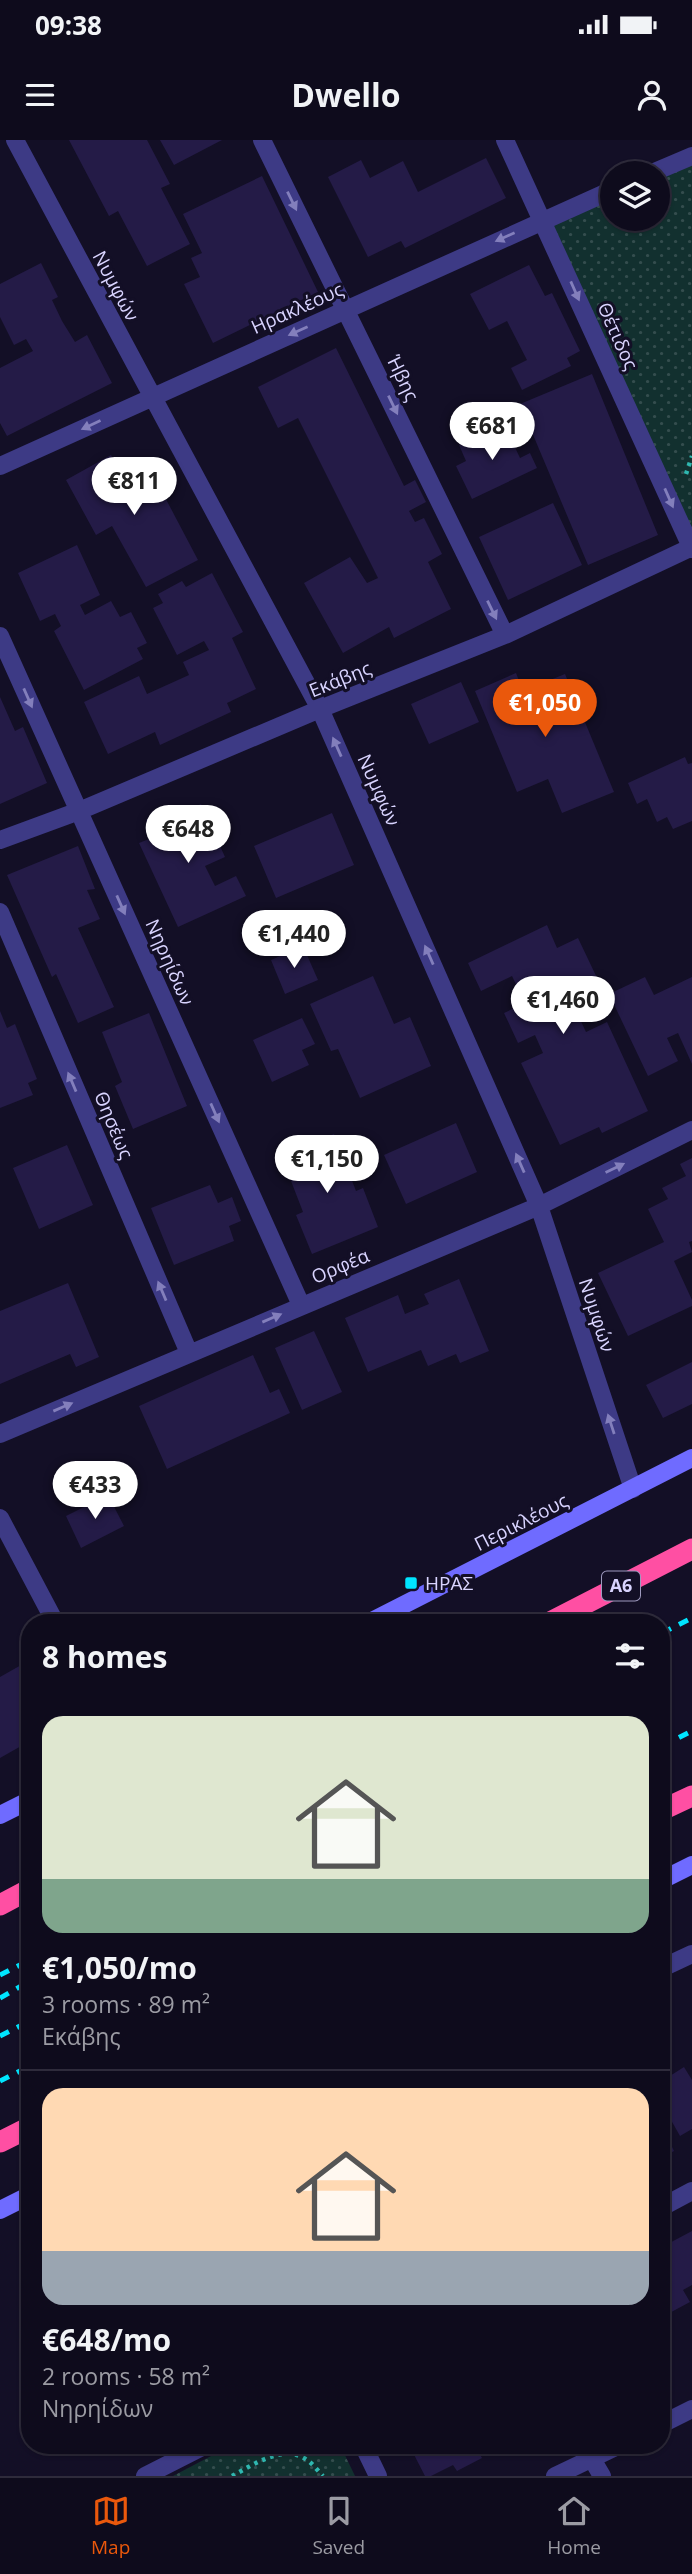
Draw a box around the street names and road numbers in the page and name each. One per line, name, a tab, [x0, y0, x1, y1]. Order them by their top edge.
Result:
street label: Νυμφών	[87, 246, 145, 326]
street label: Ηρακλέους	[247, 276, 347, 340]
street label: Θέτιδος	[592, 298, 644, 374]
street label: Ήβης	[380, 350, 425, 405]
street label: Εκάβης	[305, 655, 375, 703]
street label: Νυμφών	[352, 750, 406, 830]
street label: Νηρηίδων	[139, 915, 201, 1009]
street label: Θησέως	[88, 1087, 140, 1163]
street label: Ορφέα	[307, 1242, 373, 1290]
street label: Νυμφών	[573, 1275, 621, 1355]
street label: Περικλέους	[470, 1487, 572, 1557]
road number: Α6	[602, 1572, 640, 1601]

